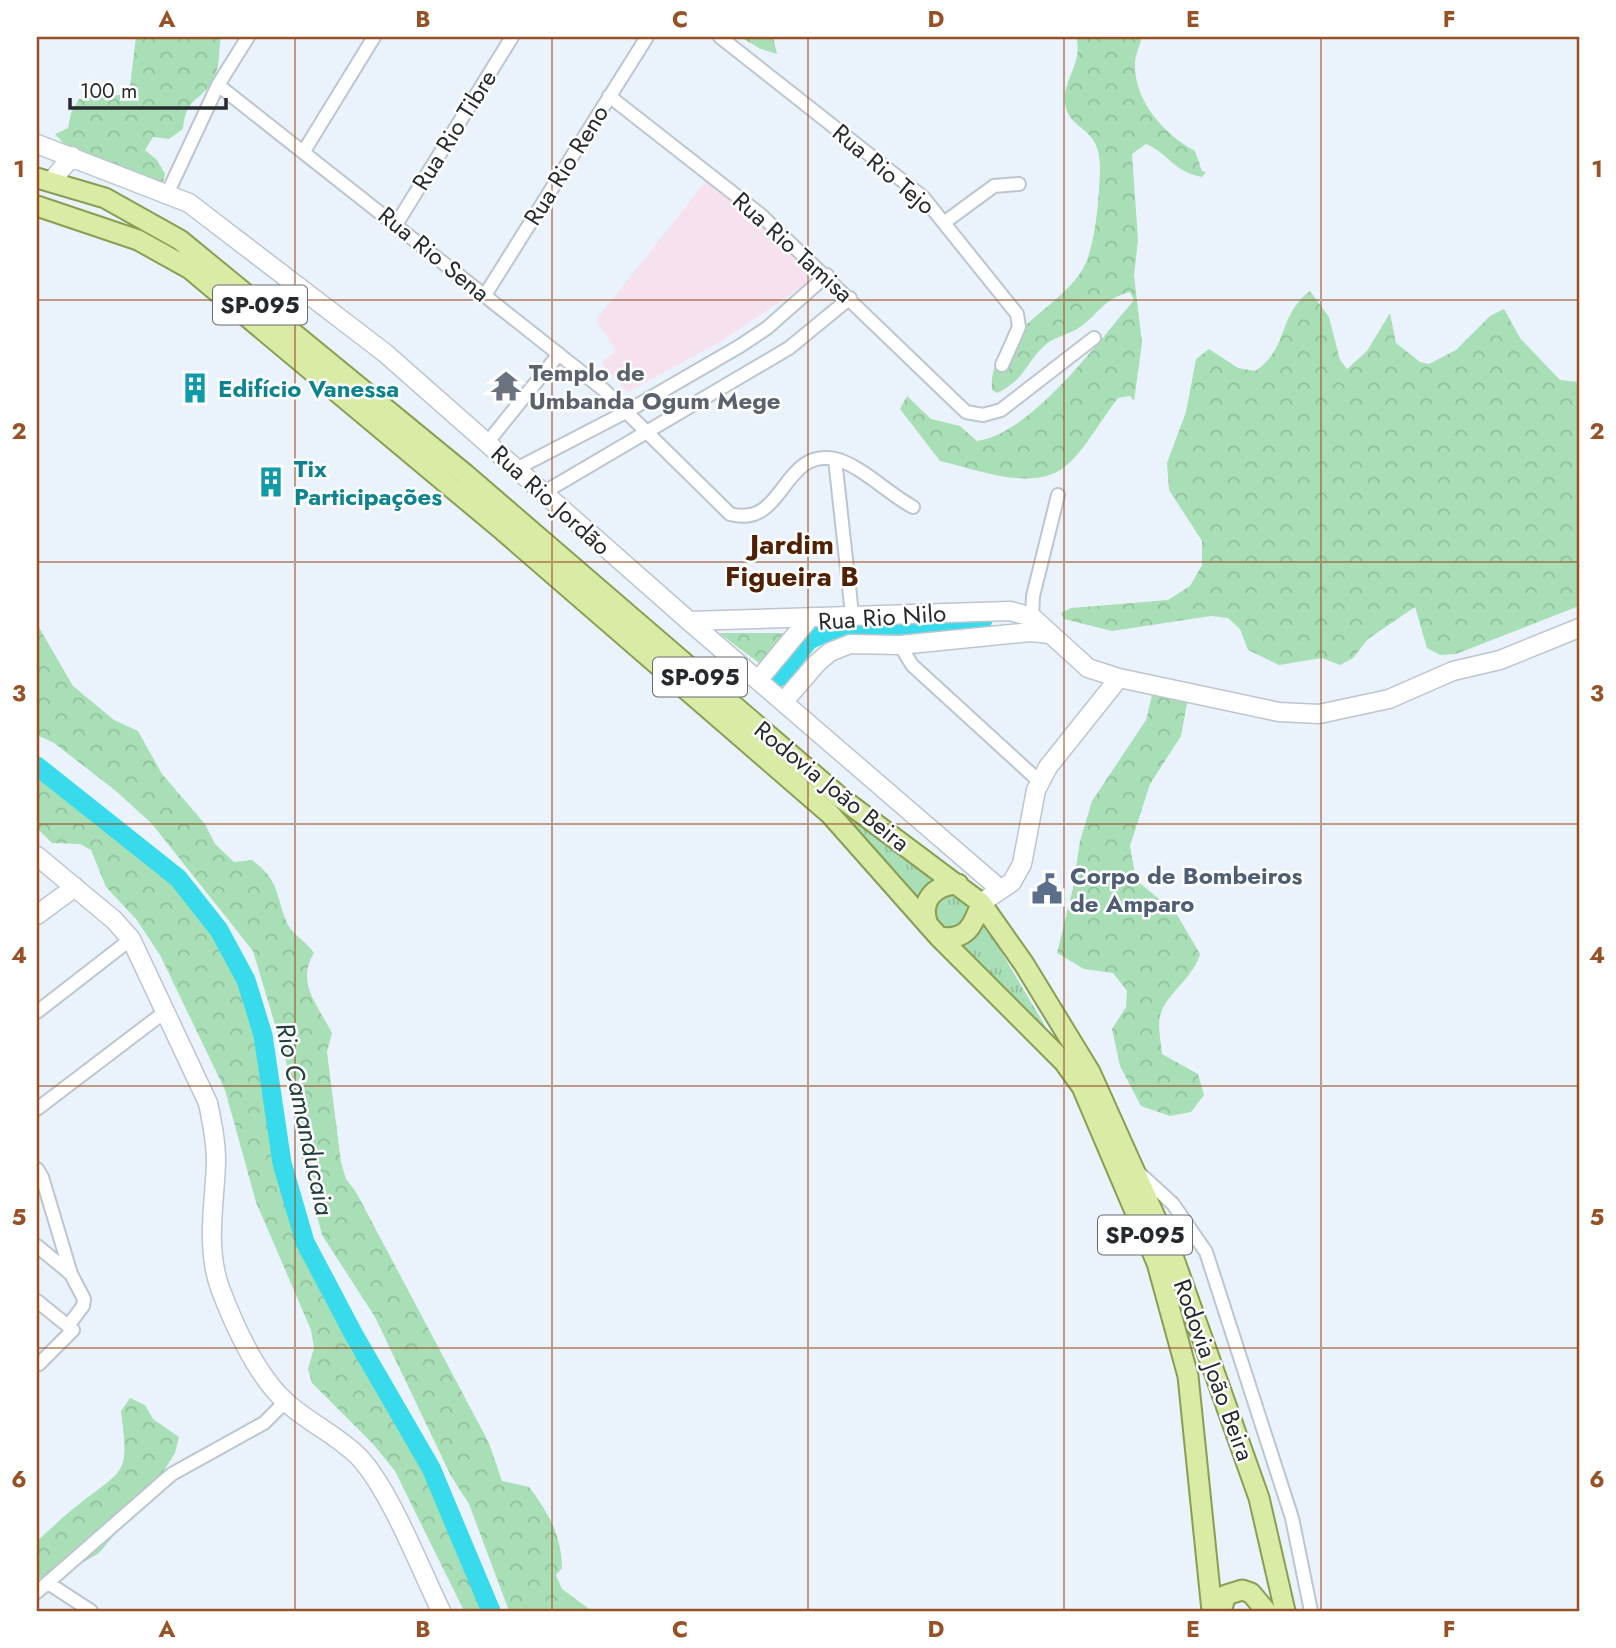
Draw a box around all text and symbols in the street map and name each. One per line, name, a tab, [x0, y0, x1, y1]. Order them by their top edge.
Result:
text: A	[158, 2, 176, 36]
text: B	[415, 2, 431, 36]
text: C	[672, 2, 688, 36]
text: D	[928, 2, 945, 36]
text: E	[1186, 2, 1200, 36]
text: F	[1443, 2, 1455, 36]
street label: Rua Rio Tibre	[403, 63, 505, 197]
scale bar	[70, 66, 226, 110]
text: 100 m	[80, 76, 137, 106]
street label: Rua Rio Reno	[515, 98, 617, 232]
street label: Rua Rio Tejo	[825, 115, 943, 223]
text: 1	[13, 152, 25, 186]
text: 1	[1591, 152, 1603, 186]
street label: Rua Rio Tamisa	[725, 183, 861, 311]
street label: Rua Rio Sena	[371, 198, 497, 310]
road number: SP-095	[213, 286, 307, 324]
place label: Templo de Umbanda Ogum Mege	[529, 355, 781, 418]
temple icon: Templo de Umbanda Ogum Mege	[489, 369, 523, 403]
building icon: Edifício Vanessa	[178, 371, 212, 405]
place label: Edifício Vanessa	[218, 371, 399, 406]
text: 2	[11, 414, 27, 448]
text: 2	[1589, 414, 1605, 448]
street label: Rua Rio Jordão	[483, 437, 619, 563]
place label: Tix Participações	[294, 451, 442, 514]
building icon: Tix Participações	[254, 465, 288, 499]
district label: Jardim Figueira B	[725, 524, 859, 597]
street label: Rua Rio Nilo	[817, 595, 947, 639]
road number: SP-095	[653, 657, 747, 696]
text: 3	[12, 676, 26, 710]
text: 3	[1590, 676, 1604, 710]
street label: Rodovia João Beira	[747, 712, 917, 860]
place label: Corpo de Bombeiros de Amparo	[1070, 858, 1302, 921]
public building icon: Corpo de Bombeiros de Amparo	[1030, 872, 1064, 906]
text: 4	[11, 938, 27, 972]
text: 4	[1589, 938, 1605, 972]
water label: Rio Camanducaia	[266, 1019, 344, 1220]
text: 5	[12, 1200, 26, 1234]
text: 5	[1590, 1200, 1604, 1234]
road number: SP-095	[1098, 1216, 1192, 1254]
street label: Rodovia João Beira	[1165, 1274, 1263, 1466]
text: 6	[11, 1462, 27, 1496]
text: 6	[1589, 1462, 1605, 1496]
text: A	[158, 1612, 176, 1646]
text: B	[415, 1612, 431, 1646]
text: C	[672, 1612, 688, 1646]
text: D	[928, 1612, 945, 1646]
text: E	[1186, 1612, 1200, 1646]
text: F	[1443, 1612, 1455, 1646]

